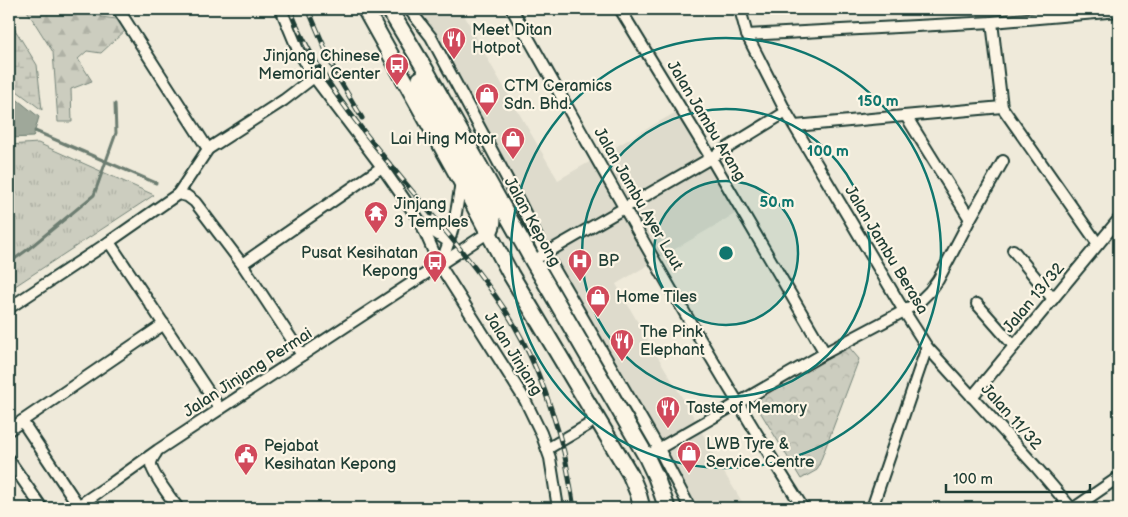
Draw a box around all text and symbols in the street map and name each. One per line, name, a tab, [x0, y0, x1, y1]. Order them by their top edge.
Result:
place label: Meet Ditan Hotpot	[472, 21, 552, 58]
restaurant icon: Meet Ditan Hotpot	[441, 26, 467, 60]
place label: Jinjang Chinese Memorial Center	[258, 47, 380, 84]
bus stop icon: Jinjang Chinese Memorial Center	[384, 52, 410, 86]
street label: Jalan Jambu Arang	[663, 57, 749, 185]
place label: CTM Ceramics Sdn. Bhd.	[504, 77, 612, 114]
shop icon: CTM Ceramics Sdn. Bhd.	[474, 82, 500, 116]
text: 150 m	[857, 92, 899, 111]
street label: Jalan Jambu Ayer Laut	[589, 124, 687, 274]
shop icon: Lai Hing Motor	[500, 126, 526, 160]
place label: Lai Hing Motor	[390, 130, 496, 149]
text: 100 m	[807, 142, 849, 161]
street label: Jalan Kepong	[500, 174, 564, 270]
street label: Jalan Jambu Berasa	[840, 182, 932, 318]
text: 50 m	[760, 193, 795, 212]
place label: Jinjang 3 Temples	[394, 195, 469, 232]
temple icon: Jinjang 3 Temples	[363, 200, 389, 234]
place label: Pusat Kesihatan Kepong	[301, 244, 418, 281]
centre of rings	[717, 244, 735, 262]
hospital icon: BP	[567, 248, 593, 282]
bus stop icon: Pusat Kesihatan Kepong	[422, 249, 448, 283]
place label: BP	[598, 252, 619, 271]
street label: Jalan 13/32	[999, 259, 1069, 337]
shop icon: Home Tiles	[585, 284, 611, 318]
place label: Home Tiles	[616, 288, 697, 307]
street label: Jalan Jinjang	[480, 309, 546, 399]
place label: The Pink Elephant	[640, 323, 705, 360]
street label: Jalan Jinjang Permai	[180, 324, 316, 422]
restaurant icon: The Pink Elephant	[609, 328, 635, 362]
street label: Jalan 11/32	[977, 380, 1046, 454]
restaurant icon: Taste of Memory	[655, 395, 681, 429]
place label: Taste of Memory	[686, 399, 808, 418]
place label: LWB Tyre & Service Centre	[706, 435, 815, 472]
place label: Pejabat Kesihatan Kepong	[264, 437, 396, 474]
shop icon: LWB Tyre & Service Centre	[676, 440, 702, 474]
public building icon: Pejabat Kesihatan Kepong	[233, 442, 259, 476]
scale bar	[946, 462, 1089, 494]
text: 100 m	[953, 470, 993, 489]

